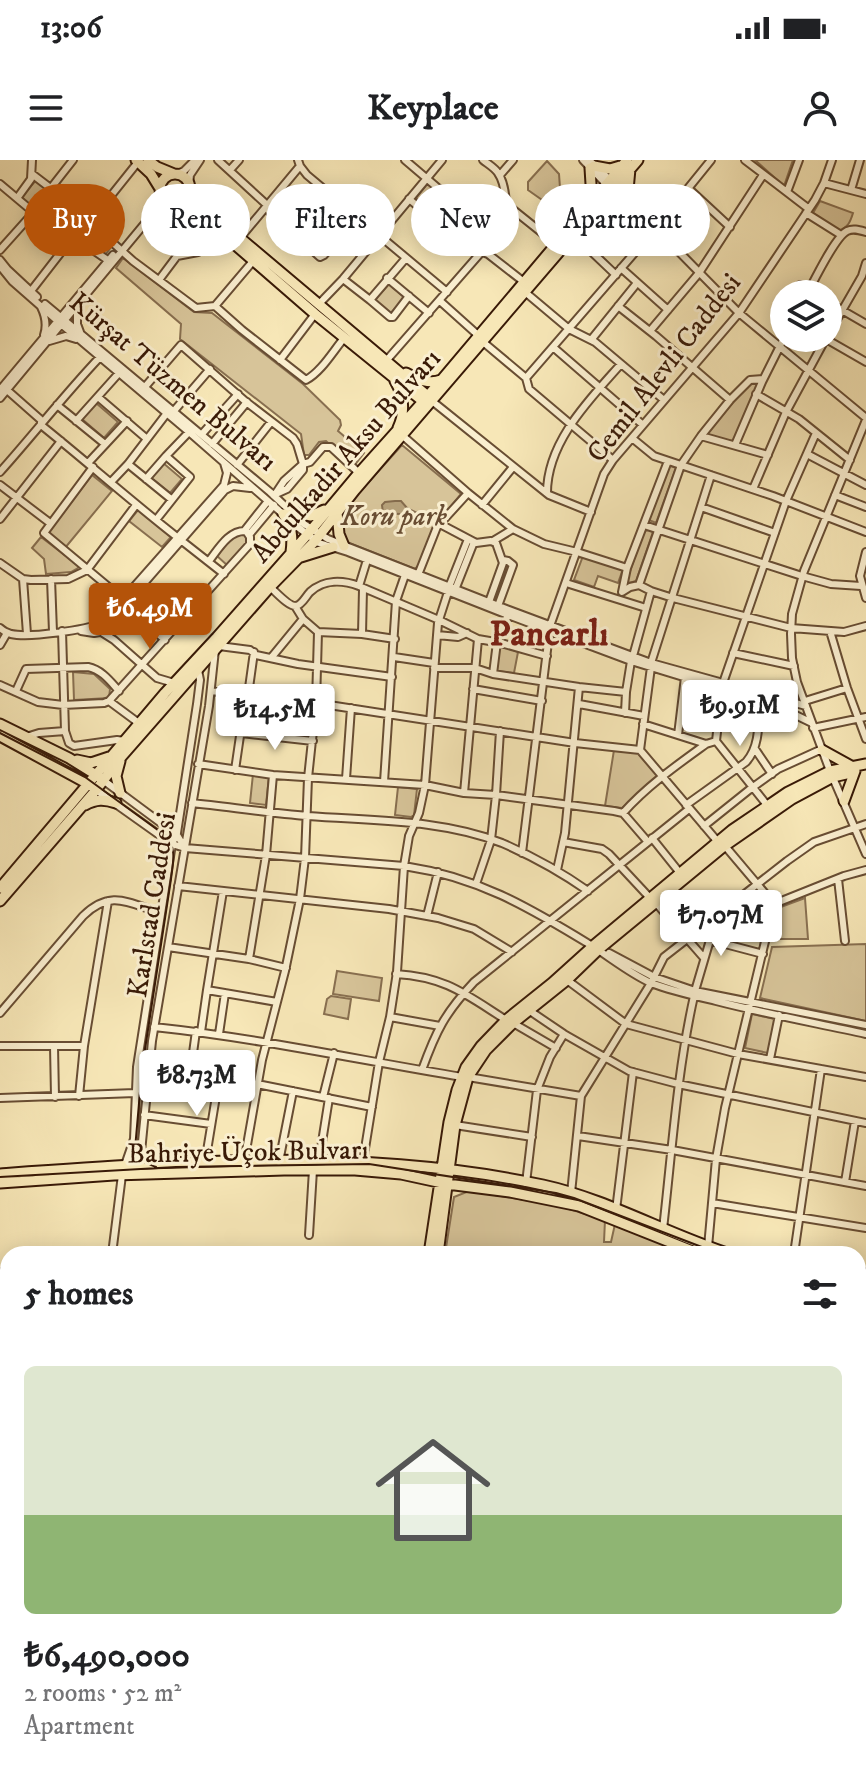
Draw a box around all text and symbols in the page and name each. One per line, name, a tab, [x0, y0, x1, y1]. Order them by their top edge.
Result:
text: 13:06	[40, 10, 102, 47]
icon: menu	[24, 86, 68, 130]
text: Keyplace	[367, 86, 499, 131]
icon: person	[798, 86, 842, 130]
chip: Buy	[24, 184, 125, 256]
chip: Rent	[141, 184, 250, 256]
chip: Filters	[266, 184, 395, 256]
chip: New	[411, 184, 519, 256]
chip: Apartment	[535, 184, 710, 256]
street label: Cemil Alevli Caddesi	[579, 266, 749, 470]
map controls	[770, 280, 842, 352]
button: layers	[770, 280, 842, 352]
street label: Kürşat Tüzmen Bulvarı	[62, 285, 284, 479]
street label: Abdulkadir Aksu Bulvarı	[244, 342, 448, 570]
park label: Koru park	[340, 499, 447, 534]
pin: ₺6.49M	[85, 583, 215, 651]
text: ₺6.49M	[107, 592, 193, 625]
district label: Pancarlı	[490, 612, 608, 657]
pin: ₺9.91M	[675, 680, 805, 748]
pin: ₺14.5M	[210, 684, 340, 752]
text: ₺9.91M	[700, 689, 780, 722]
text: ₺14.5M	[234, 693, 316, 726]
street label: Karlstad Caddesi	[120, 810, 184, 1000]
pin: ₺7.07M	[656, 890, 786, 958]
text: ₺7.07M	[678, 899, 764, 932]
pin: ₺8.73M	[132, 1050, 262, 1118]
text: ₺8.73M	[157, 1059, 237, 1092]
street label: Bahriye Üçok Bulvarı	[127, 1132, 369, 1172]
icon: filters	[798, 1272, 842, 1316]
text: 5 homes	[24, 1273, 133, 1315]
icon: home	[361, 1418, 505, 1562]
text: ₺6,490,000	[24, 1635, 190, 1677]
text: 2 rooms · 52 m²	[24, 1677, 181, 1710]
text: Apartment	[24, 1710, 135, 1743]

